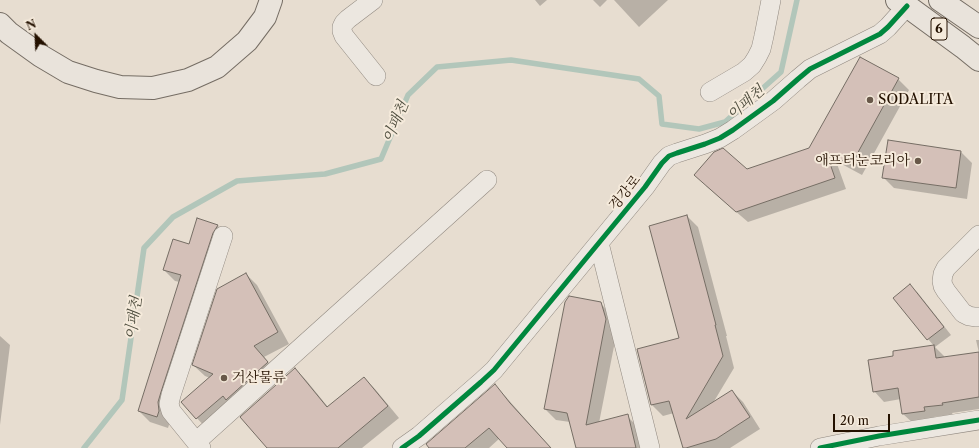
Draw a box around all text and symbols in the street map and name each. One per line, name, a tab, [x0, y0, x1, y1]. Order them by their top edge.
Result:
north arrow	[16, 16, 56, 56]
text: N	[24, 17, 38, 33]
road number: 6	[931, 18, 947, 40]
water label: 이패천	[724, 82, 768, 124]
place label: SODALITA	[878, 92, 953, 108]
marker: SODALITA	[865, 95, 875, 105]
water label: 이패천	[379, 98, 413, 146]
place label: 애프터눈코리아	[815, 153, 910, 169]
marker: 애프터눈코리아	[913, 156, 923, 166]
street label: 경강로	[606, 172, 644, 214]
water label: 이패천	[122, 295, 146, 341]
place label: 거산물류	[232, 370, 286, 386]
marker: 거산물류	[219, 373, 229, 383]
scale bar	[835, 406, 892, 432]
text: 20 m	[840, 413, 869, 428]

